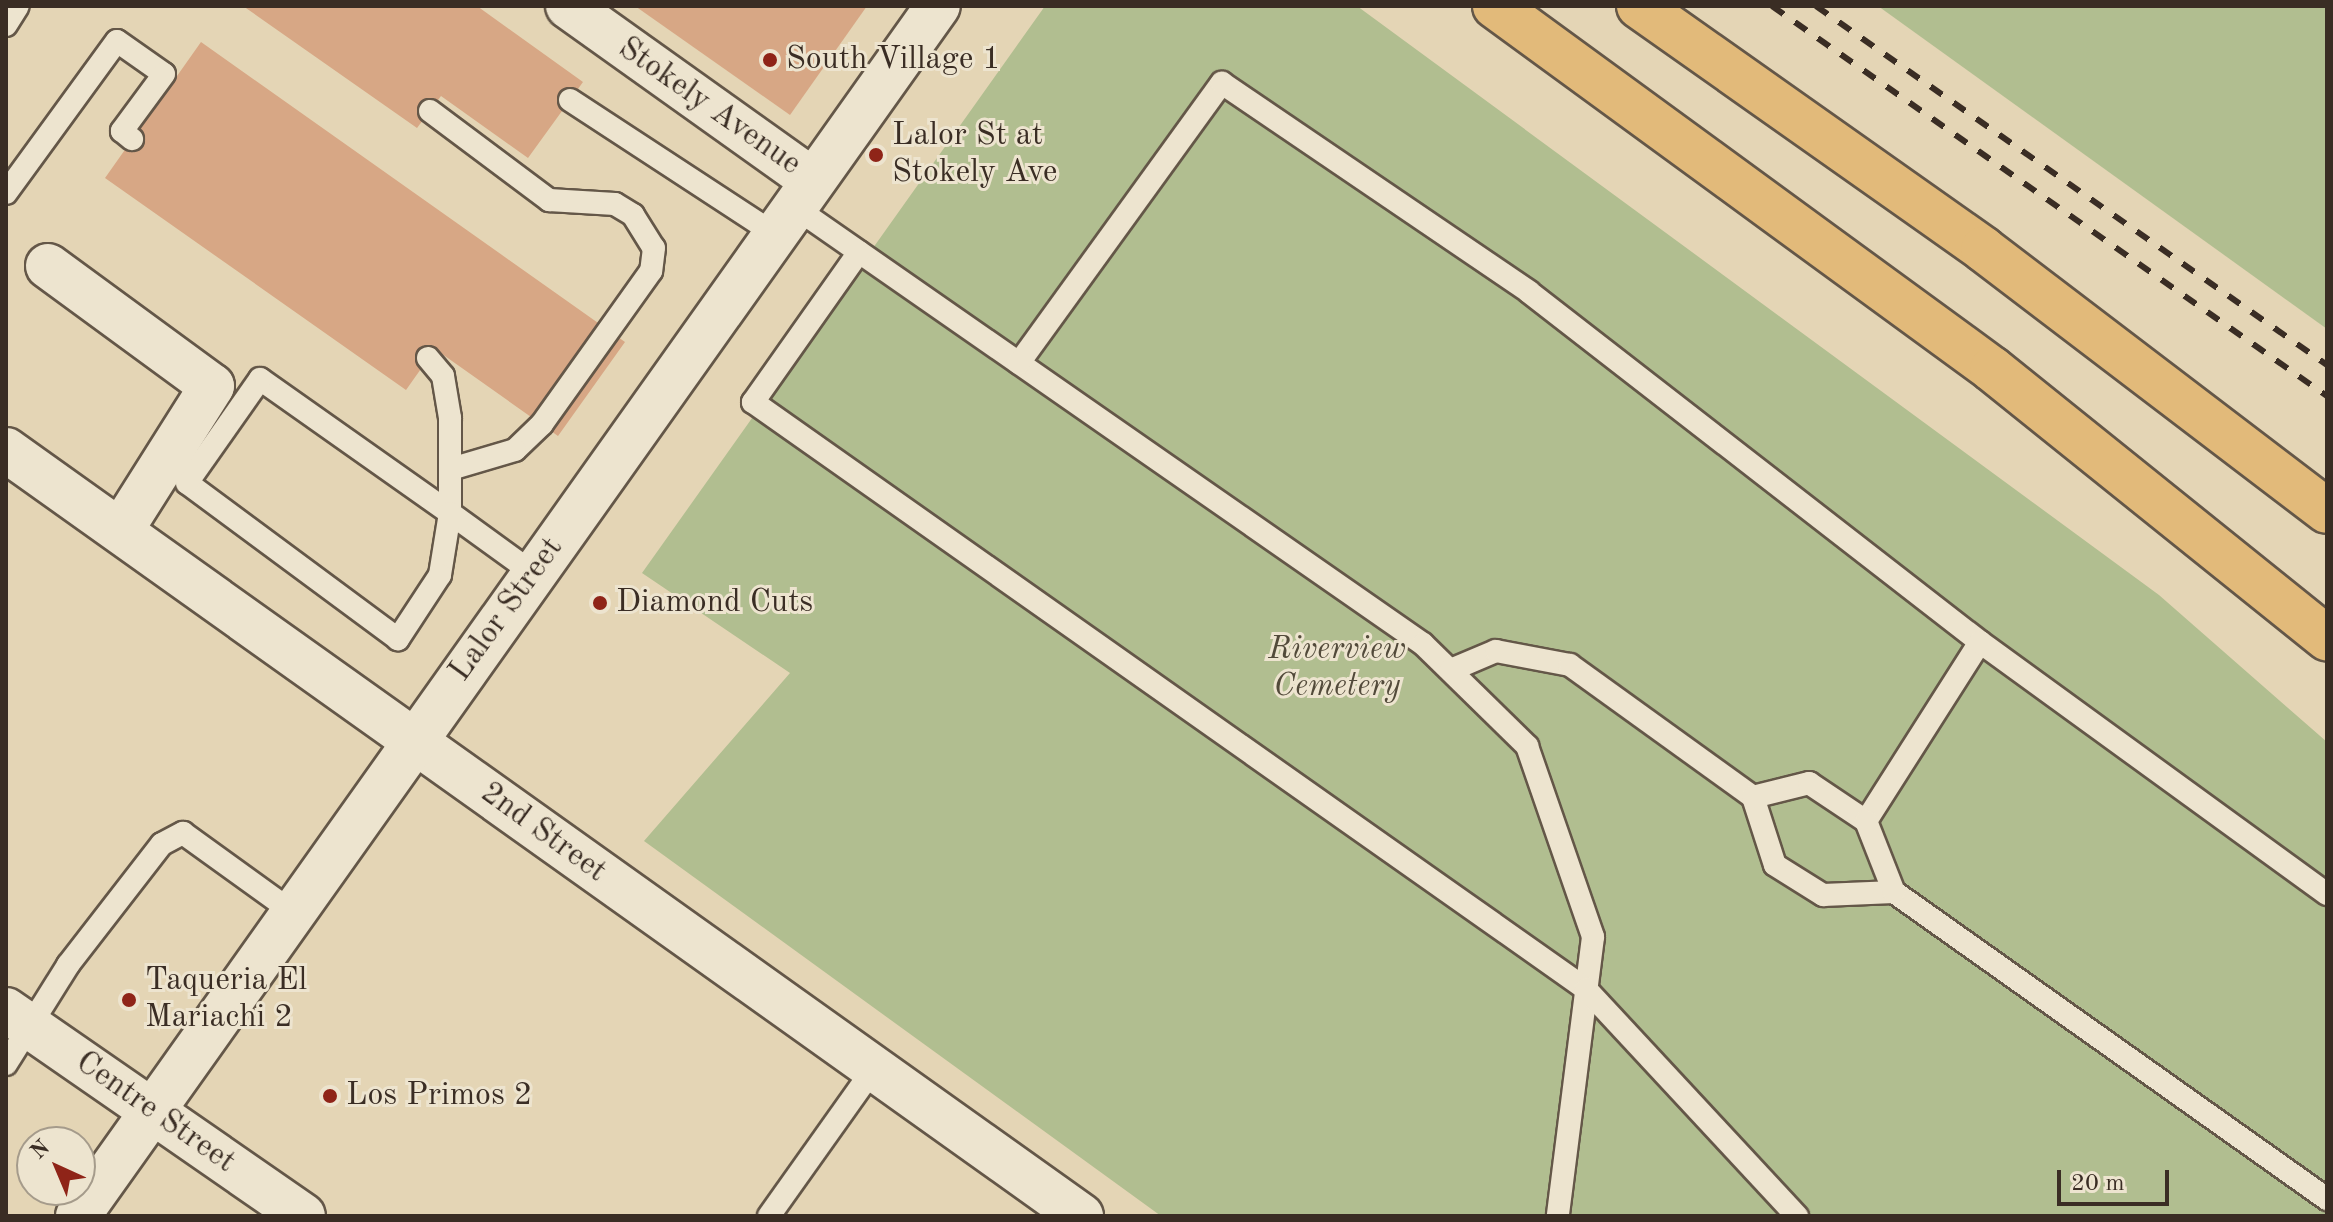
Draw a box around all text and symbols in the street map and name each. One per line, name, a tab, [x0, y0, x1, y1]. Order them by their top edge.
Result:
street label: Stokely Avenue	[610, 30, 808, 184]
place label: South Village 1	[786, 41, 1001, 79]
marker: South Village 1	[761, 51, 779, 69]
place label: Lalor St at Stokely Ave	[892, 118, 1057, 193]
marker: Lalor St at Stokely Ave	[867, 146, 885, 164]
street label: Lalor Street	[442, 530, 572, 690]
place label: Diamond Cuts	[616, 584, 813, 622]
marker: Diamond Cuts	[591, 594, 609, 612]
park label: Riverview Cemetery	[1268, 632, 1406, 707]
street label: 2nd Street	[473, 774, 613, 892]
place label: Taqueria El Mariachi 2	[145, 963, 307, 1038]
marker: Taqueria El Mariachi 2	[120, 991, 138, 1009]
street label: Centre Street	[68, 1044, 242, 1182]
place label: Los Primos 2	[346, 1077, 532, 1115]
marker: Los Primos 2	[321, 1087, 339, 1105]
north arrow	[16, 1126, 96, 1206]
text: N	[27, 1136, 54, 1164]
scale bar	[2061, 1154, 2173, 1204]
text: 20 m	[2071, 1172, 2125, 1196]

